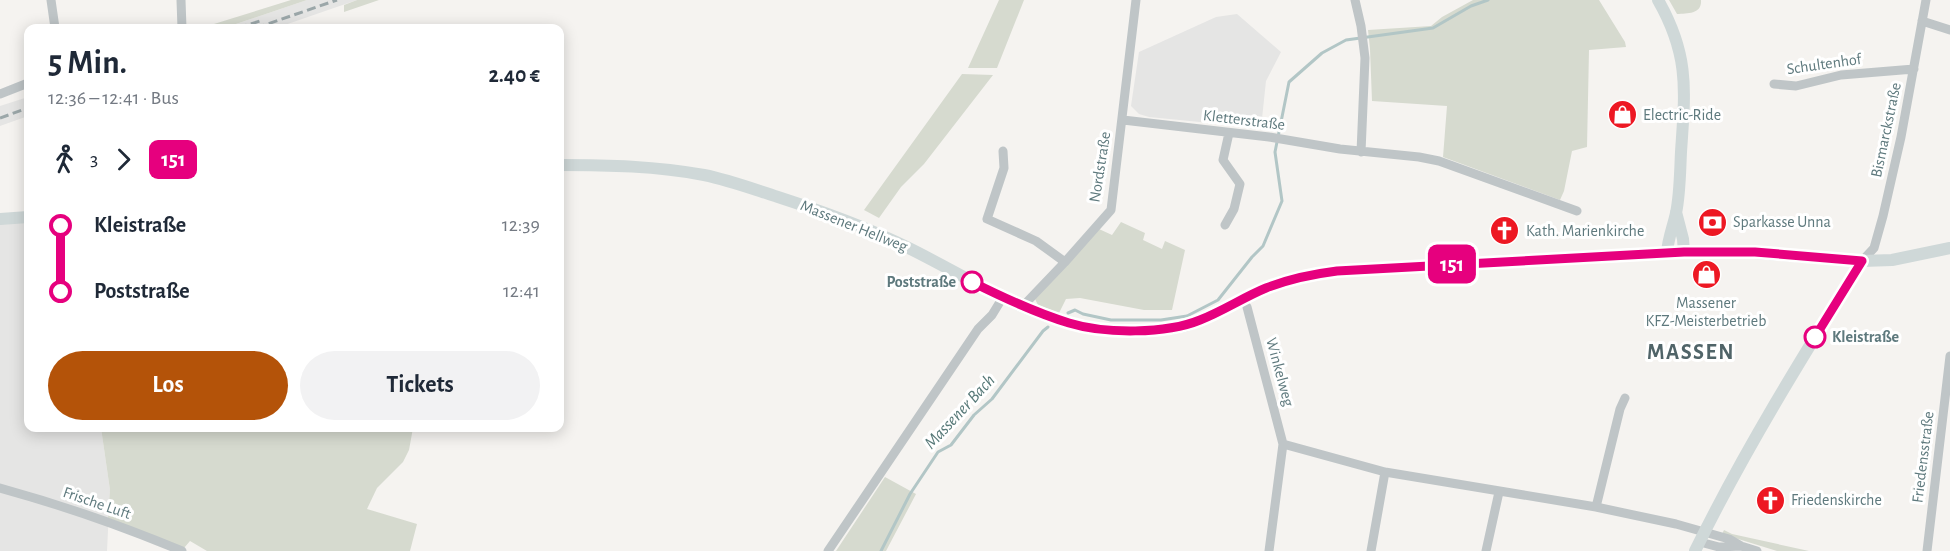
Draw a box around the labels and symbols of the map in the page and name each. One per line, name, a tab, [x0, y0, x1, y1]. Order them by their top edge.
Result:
street label: Schultenhof	[1786, 51, 1863, 77]
street label: Bismarckstraße	[1868, 81, 1904, 179]
shop icon: Electric-Ride	[1606, 99, 1638, 131]
street label: Kletterstraße	[1202, 107, 1286, 133]
place label: Electric-Ride	[1643, 107, 1721, 123]
street label: Nordstraße	[1087, 130, 1113, 204]
street label: Massener Hellweg	[798, 197, 910, 255]
bank icon: Sparkasse Unna	[1696, 206, 1728, 238]
place label: Sparkasse Unna	[1733, 214, 1831, 230]
church icon: Kath. Marienkirche	[1489, 215, 1521, 247]
place label: Kath. Marienkirche	[1526, 223, 1644, 239]
line badge: 151	[1418, 244, 1486, 284]
shop icon: Massener KFZ-Meisterbetrieb	[1690, 259, 1722, 291]
marker: Poststraße	[961, 271, 983, 293]
place label: Poststraße	[886, 274, 956, 290]
place label: Massener KFZ-Meisterbetrieb	[1646, 295, 1766, 329]
marker: Kleistraße	[1804, 326, 1826, 348]
place label: Kleistraße	[1832, 329, 1900, 345]
street label: Winkelweg	[1263, 336, 1297, 408]
district label: MASSEN	[1647, 341, 1735, 363]
water label: Massener Bach	[921, 371, 999, 453]
street label: Friedensstraße	[1909, 410, 1937, 504]
street label: Frische Luft	[61, 484, 133, 522]
church icon: Friedenskirche	[1754, 484, 1786, 516]
place label: Friedenskirche	[1791, 492, 1882, 508]

